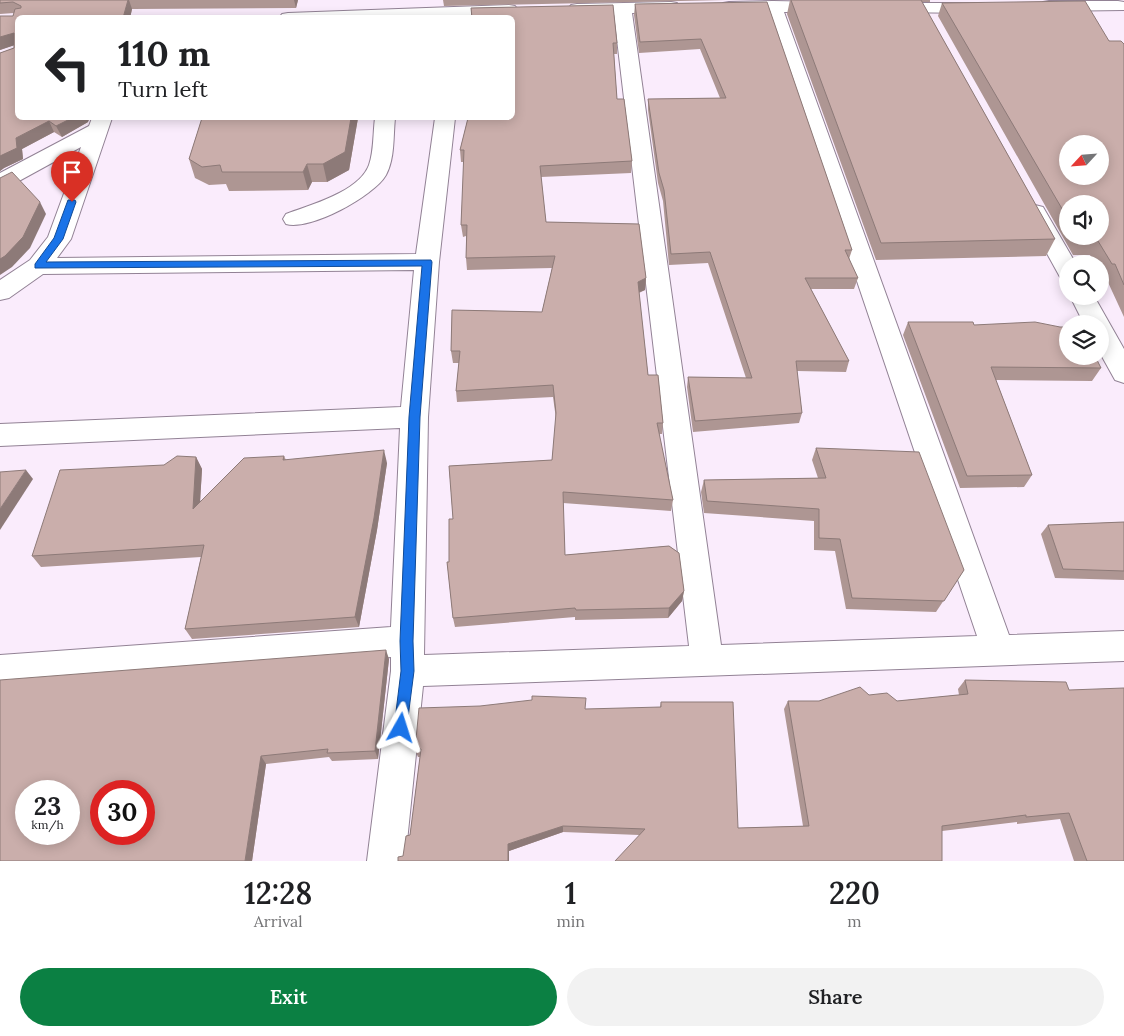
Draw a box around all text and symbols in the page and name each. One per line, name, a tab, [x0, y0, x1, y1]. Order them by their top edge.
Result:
text: 110 m	[118, 31, 210, 76]
icon: left	[35, 35, 100, 100]
text: Turn left	[118, 75, 208, 103]
north arrow	[1059, 135, 1109, 185]
map controls	[1059, 135, 1109, 365]
pin	[51, 151, 93, 202]
icon: arrive	[58, 158, 86, 186]
button: sound	[1059, 195, 1109, 245]
button: search	[1059, 255, 1109, 305]
button: layers	[1059, 315, 1109, 365]
position arrow	[374, 701, 426, 753]
speed limit sign: 30	[90, 780, 155, 845]
text: 23	[34, 790, 61, 822]
text: km/h	[31, 817, 64, 832]
text: 12:28	[244, 874, 312, 912]
text: 1	[565, 874, 577, 912]
text: 220	[829, 874, 880, 912]
text: Arrival	[254, 911, 303, 931]
text: min	[556, 911, 585, 931]
text: m	[847, 911, 862, 931]
button: Exit	[20, 968, 557, 1026]
button: Share	[567, 968, 1104, 1026]

